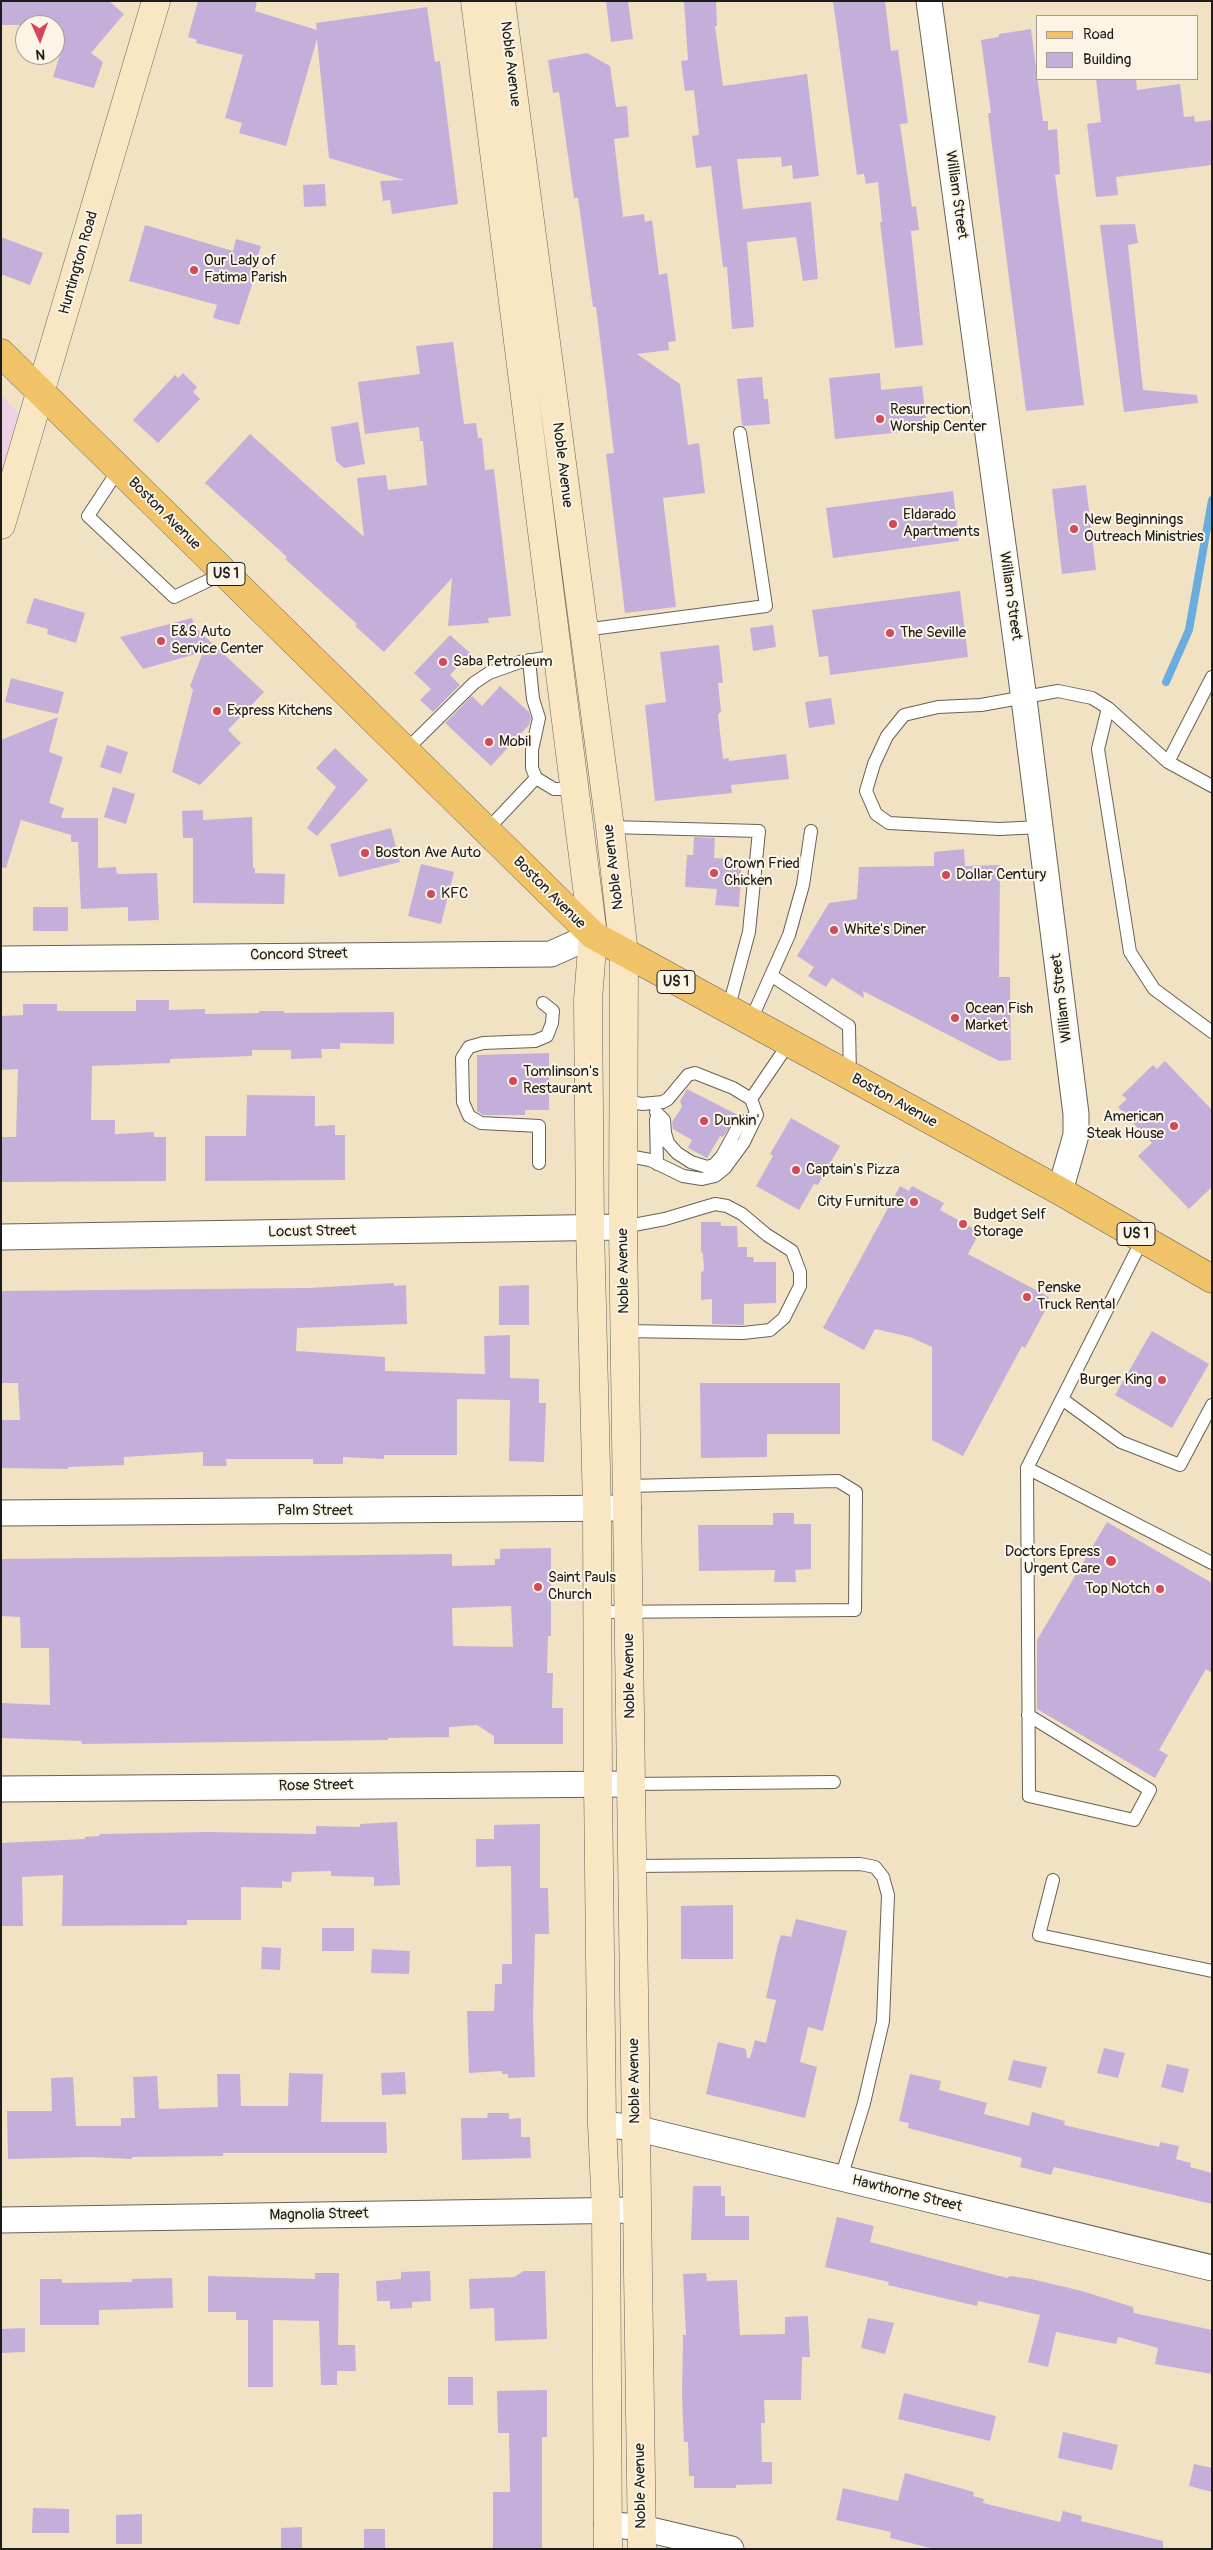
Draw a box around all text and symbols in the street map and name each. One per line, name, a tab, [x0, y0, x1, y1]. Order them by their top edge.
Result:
north arrow	[15, 15, 65, 65]
legend	[1036, 15, 1198, 80]
street label: Noble Avenue	[496, 20, 524, 108]
text: Road	[1083, 25, 1114, 44]
text: N	[35, 46, 46, 63]
text: Building	[1083, 50, 1131, 69]
street label: William Street	[941, 149, 971, 241]
street label: Huntington Road	[56, 209, 102, 317]
place label: Our Lady of Fatima Parish	[204, 252, 287, 287]
marker: Our Lady of Fatima Parish	[188, 264, 200, 276]
place label: Resurrection Worship Center	[890, 401, 987, 436]
marker: Resurrection Worship Center	[874, 413, 886, 425]
street label: Noble Avenue	[548, 421, 576, 509]
street label: Boston Avenue	[124, 474, 204, 554]
place label: Eldarado Apartments	[903, 506, 980, 541]
place label: New Beginnings Outreach Ministries	[1084, 511, 1204, 546]
marker: Eldarado Apartments	[887, 518, 899, 530]
marker: New Beginnings Outreach Ministries	[1068, 523, 1080, 535]
street label: William Street	[995, 550, 1025, 642]
road number: US 1	[207, 562, 245, 586]
place label: E&S Auto Service Center	[171, 623, 264, 658]
place label: The Seville	[900, 624, 966, 642]
marker: The Seville	[884, 627, 896, 639]
marker: E&S Auto Service Center	[155, 635, 167, 647]
place label: Saba Petroleum	[453, 653, 553, 671]
marker: Saba Petroleum	[437, 656, 449, 668]
place label: Express Kitchens	[227, 702, 332, 720]
marker: Express Kitchens	[211, 705, 223, 717]
place label: Mobil	[499, 733, 531, 751]
marker: Mobil	[483, 736, 495, 748]
street label: Noble Avenue	[600, 823, 628, 911]
place label: Boston Ave Auto	[375, 844, 481, 862]
marker: Boston Ave Auto	[359, 847, 371, 859]
street label: Boston Avenue	[509, 853, 589, 933]
place label: Crown Fried Chicken	[724, 855, 800, 890]
place label: Dollar Century	[956, 866, 1046, 884]
marker: Crown Fried Chicken	[708, 867, 720, 879]
marker: Dollar Century	[940, 869, 952, 881]
place label: KFC	[441, 885, 468, 903]
marker: KFC	[425, 888, 437, 900]
place label: White's Diner	[844, 921, 926, 939]
marker: White's Diner	[828, 924, 840, 936]
street label: Concord Street	[250, 945, 348, 965]
street label: William Street	[1048, 952, 1076, 1044]
road number: US 1	[657, 970, 695, 994]
place label: Ocean Fish Market	[965, 1000, 1033, 1035]
marker: Ocean Fish Market	[949, 1012, 961, 1024]
place label: Tomlinson's Restaurant	[523, 1063, 599, 1098]
street label: Boston Avenue	[848, 1070, 940, 1132]
marker: Tomlinson's Restaurant	[507, 1075, 519, 1087]
place label: American Steak House	[1086, 1108, 1164, 1143]
place label: Dunkin'	[714, 1112, 759, 1130]
marker: Dunkin'	[698, 1115, 710, 1127]
marker: American Steak House	[1168, 1120, 1180, 1132]
place label: Captain's Pizza	[806, 1161, 900, 1179]
marker: Captain's Pizza	[790, 1164, 802, 1176]
place label: City Furniture	[817, 1193, 904, 1211]
marker: City Furniture	[908, 1196, 920, 1208]
place label: Budget Self Storage	[973, 1206, 1046, 1241]
marker: Budget Self Storage	[957, 1218, 969, 1230]
street label: Locust Street	[268, 1222, 356, 1242]
road number: US 1	[1117, 1222, 1155, 1246]
street label: Noble Avenue	[614, 1228, 634, 1314]
place label: Penske Truck Rental	[1037, 1279, 1116, 1314]
marker: Penske Truck Rental	[1021, 1291, 1033, 1303]
place label: Burger King	[1079, 1371, 1152, 1389]
marker: Burger King	[1156, 1374, 1168, 1386]
street label: Palm Street	[277, 1502, 353, 1520]
place label: Doctors Epress Urgent Care	[1005, 1543, 1100, 1578]
marker: Doctors Epress Urgent Care	[1104, 1554, 1118, 1568]
place label: Saint Pauls Church	[548, 1569, 616, 1604]
place label: Top Notch	[1085, 1580, 1150, 1598]
marker: Saint Pauls Church	[532, 1581, 544, 1593]
marker: Top Notch	[1154, 1583, 1166, 1595]
street label: Noble Avenue	[620, 1633, 640, 1719]
street label: Rose Street	[278, 1776, 354, 1796]
street label: Noble Avenue	[625, 2038, 645, 2124]
street label: Hawthorne Street	[850, 2172, 964, 2216]
street label: Magnolia Street	[269, 2205, 369, 2225]
street label: Noble Avenue	[631, 2443, 651, 2529]

